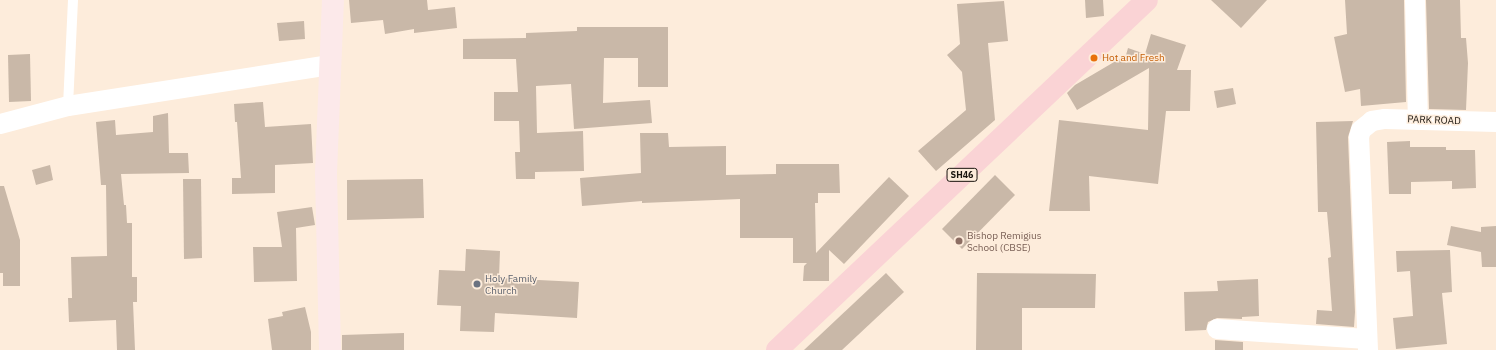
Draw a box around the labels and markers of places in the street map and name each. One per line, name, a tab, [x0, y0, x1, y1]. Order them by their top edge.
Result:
place label: Hot and Fresh	[1102, 52, 1165, 64]
marker: Hot and Fresh	[1089, 53, 1099, 63]
place label: Bishop Remigius School (CBSE)	[967, 229, 1042, 252]
marker: Bishop Remigius School (CBSE)	[954, 236, 964, 246]
place label: Holy Family Church	[485, 272, 537, 296]
marker: Holy Family Church	[472, 279, 482, 289]

